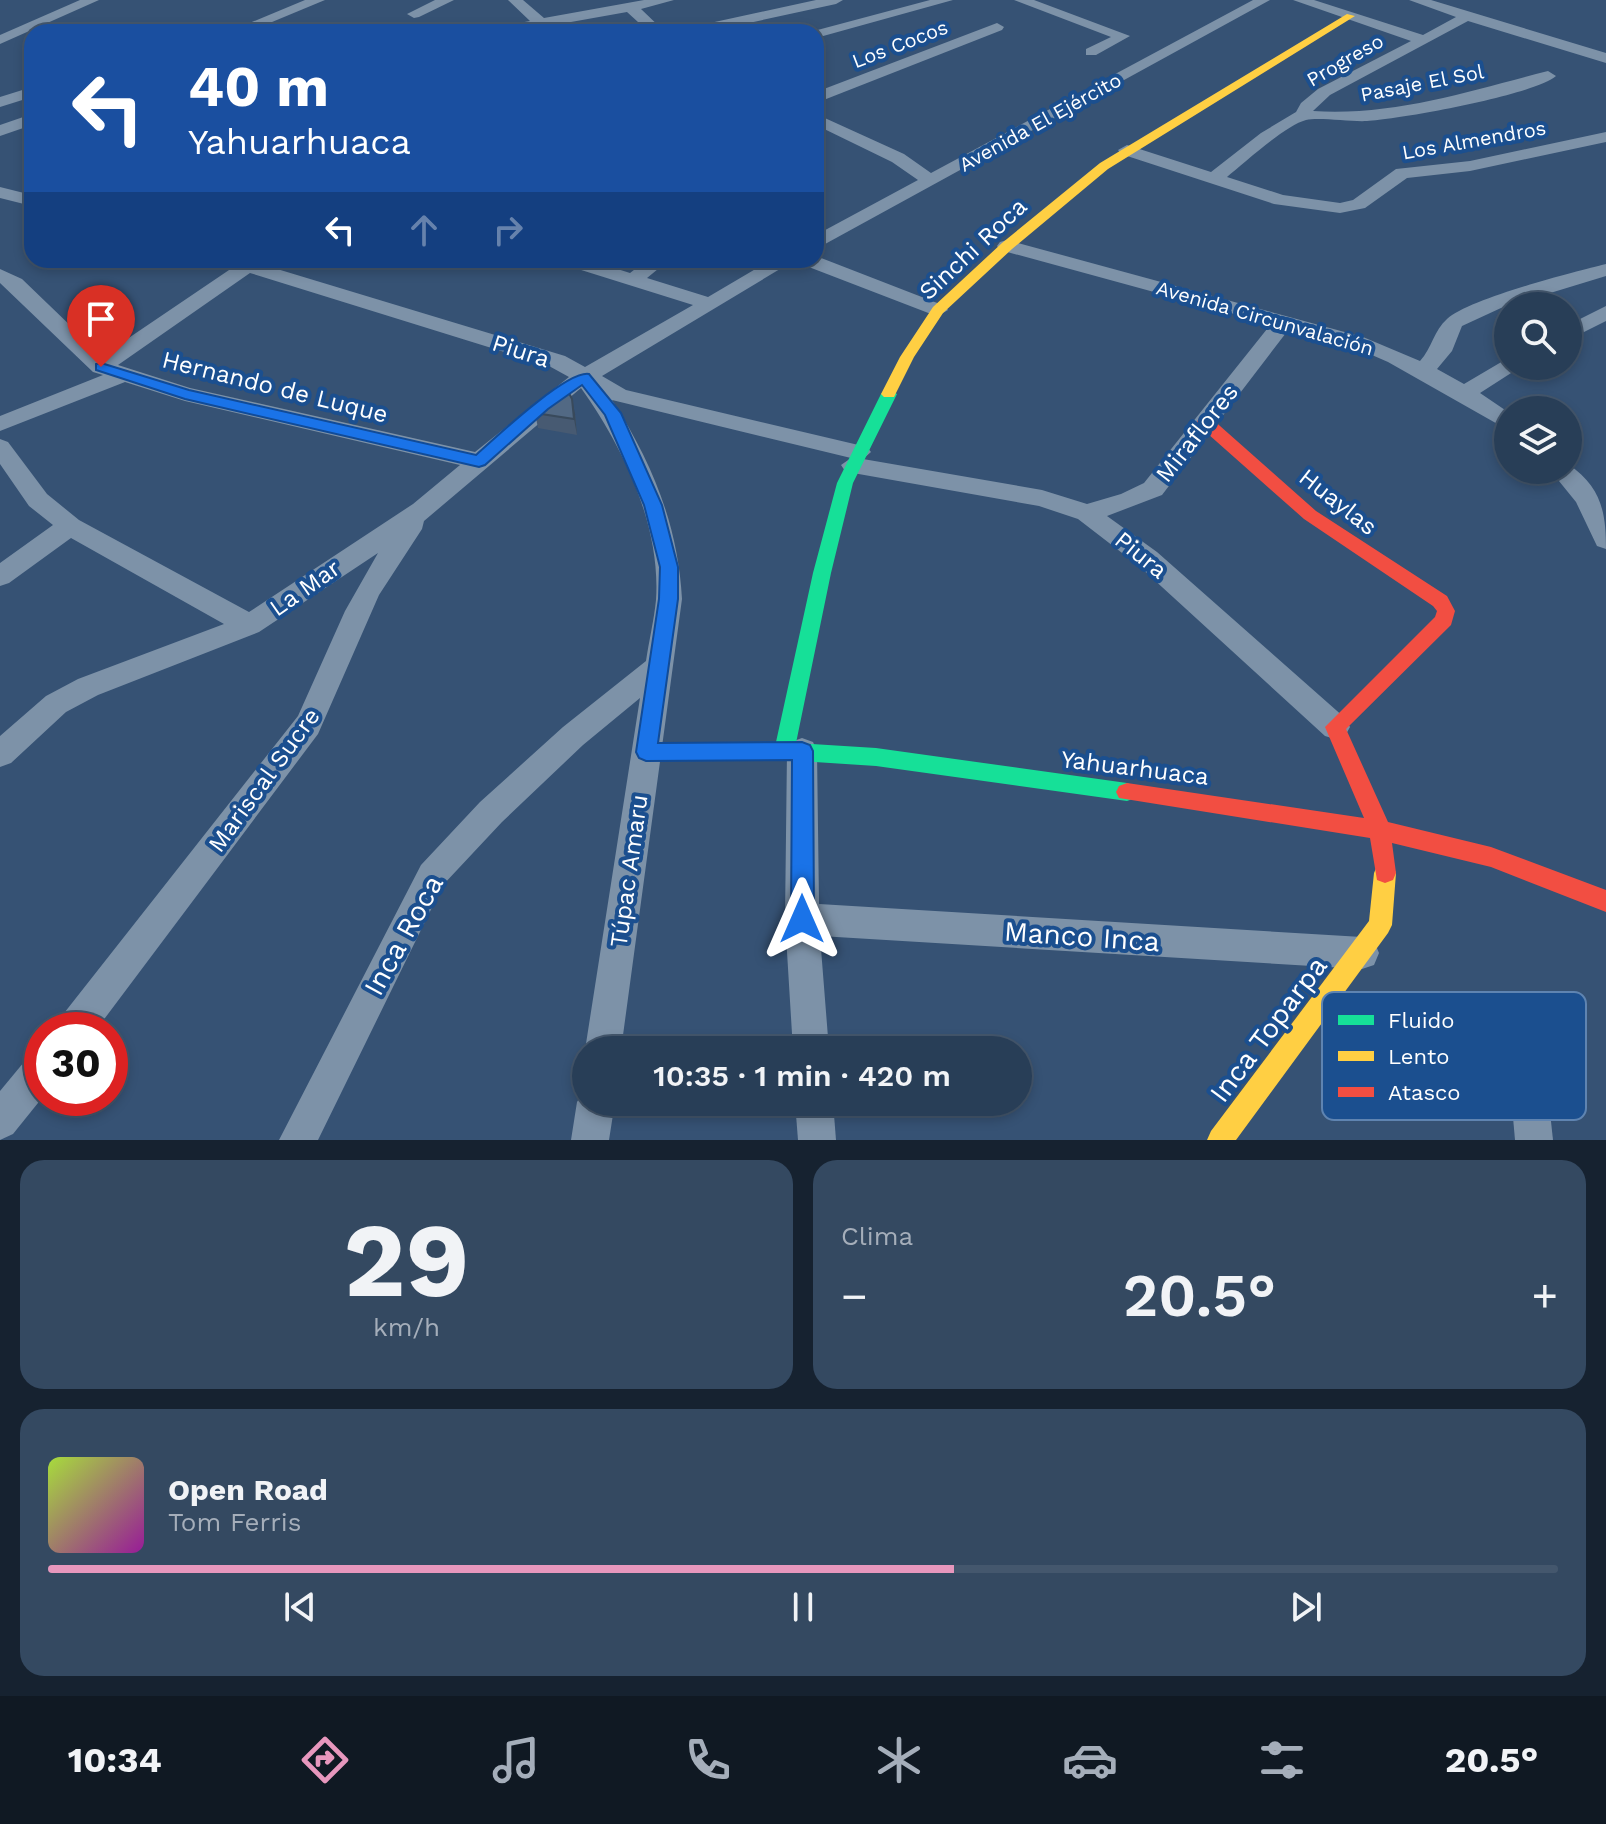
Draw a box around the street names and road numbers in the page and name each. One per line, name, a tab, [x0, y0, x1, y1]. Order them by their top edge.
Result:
street label: Los Cocos	[849, 15, 951, 73]
street label: Progreso	[1302, 28, 1388, 92]
street label: Pasaje El Sol	[1358, 59, 1486, 107]
street label: Avenida El Ejército	[955, 67, 1125, 177]
street label: Los Almendros	[1400, 116, 1548, 164]
street label: Sinchi Roca	[914, 192, 1032, 306]
street label: Avenida Circunvalación	[1154, 275, 1376, 361]
street label: Piura	[489, 329, 553, 373]
street label: Hernando de Luque	[159, 345, 391, 429]
street label: Miraflores	[1150, 378, 1244, 488]
street label: Huaylas	[1293, 463, 1383, 541]
street label: Piura	[1109, 526, 1173, 584]
street label: La Mar	[264, 554, 346, 622]
street label: Mariscal Sucre	[202, 702, 326, 858]
street label: Yahuarhuaca	[1060, 745, 1210, 791]
street label: Túpac Amaru	[604, 793, 654, 949]
street label: Inca Roca	[357, 869, 450, 1001]
street label: Manco Inca	[1003, 915, 1161, 958]
street label: Inca Toparpa	[1203, 950, 1334, 1109]

